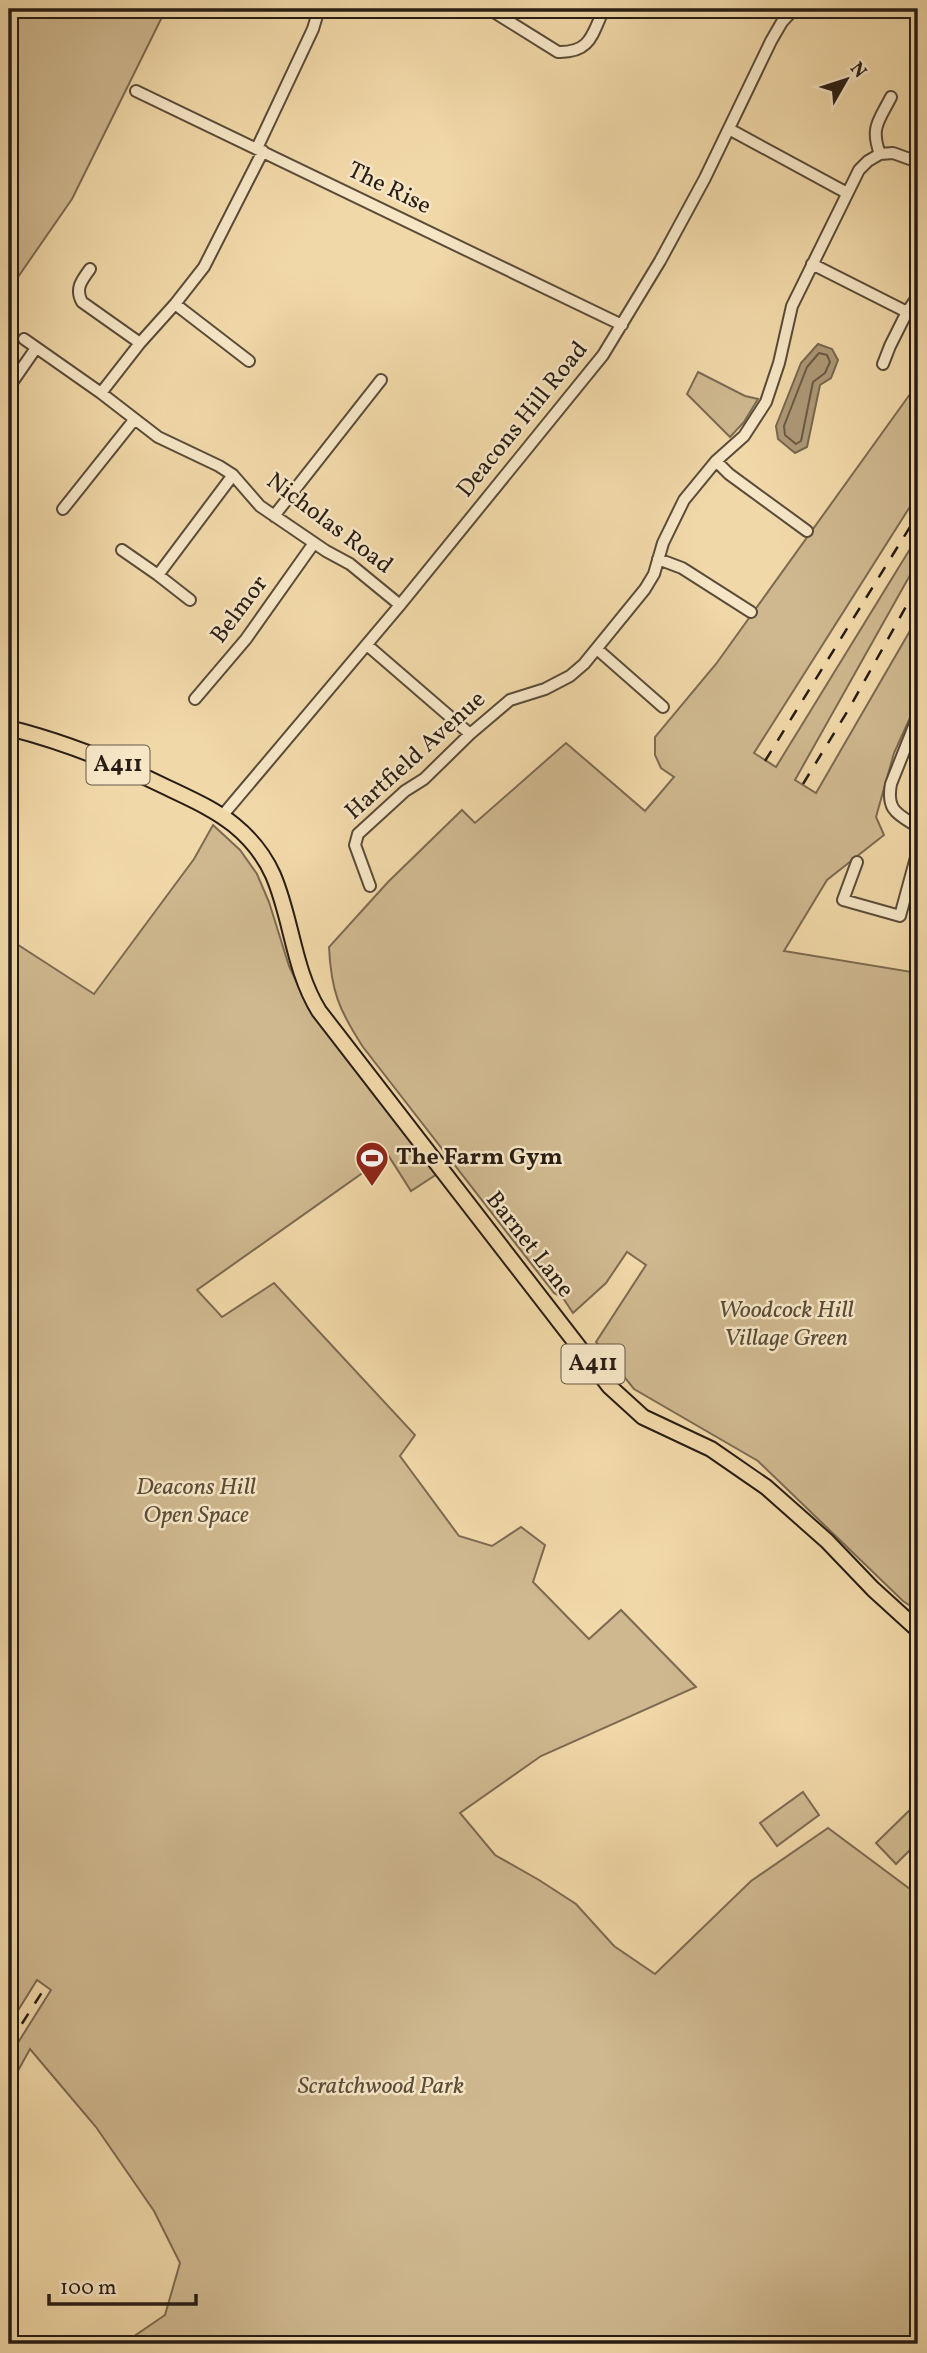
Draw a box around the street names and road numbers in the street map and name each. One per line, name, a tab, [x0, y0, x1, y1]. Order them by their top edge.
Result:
street label: The Rise	[341, 154, 437, 224]
street label: Deacons Hill Road	[449, 335, 597, 505]
street label: Nicholas Road	[259, 465, 399, 583]
street label: Belmor	[203, 569, 277, 651]
street label: Hartfield Avenue	[338, 683, 494, 829]
road number: A411	[86, 746, 150, 785]
street label: Barnet Lane	[477, 1185, 581, 1305]
road number: A411	[562, 1344, 624, 1384]

